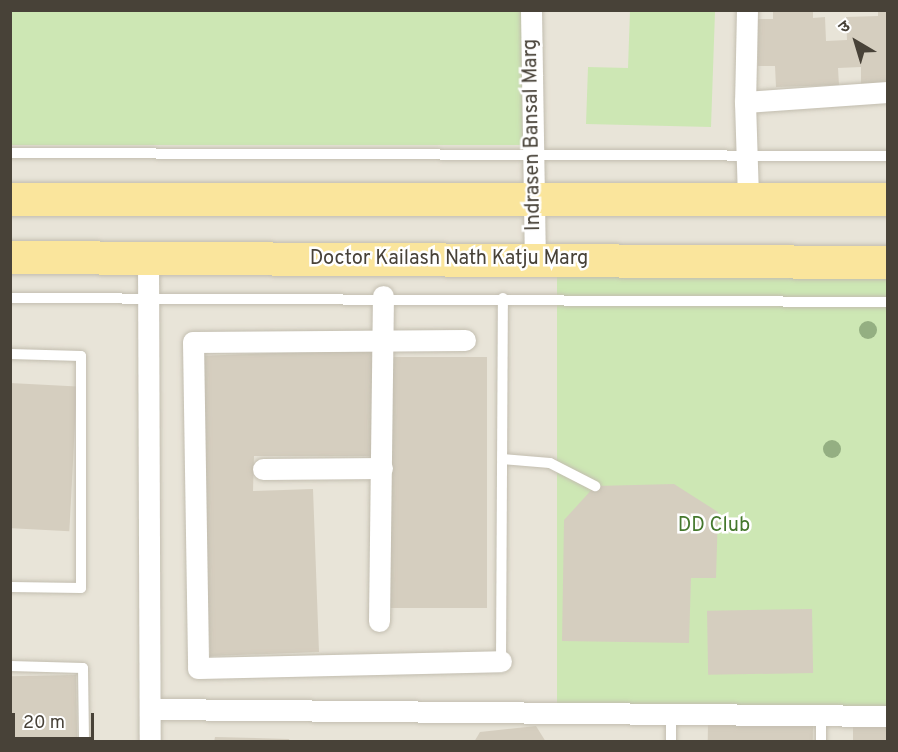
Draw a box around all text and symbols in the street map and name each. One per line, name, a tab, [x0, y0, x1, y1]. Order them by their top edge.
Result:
north arrow	[826, 12, 886, 72]
text: उ	[835, 17, 855, 39]
street label: Indrasen Bansal Marg	[519, 39, 547, 231]
street label: Doctor Kailash Nath Katju Marg	[310, 247, 588, 271]
park label: DD Club	[678, 514, 750, 538]
scale bar	[15, 701, 98, 739]
text: 20 m	[23, 712, 65, 735]

